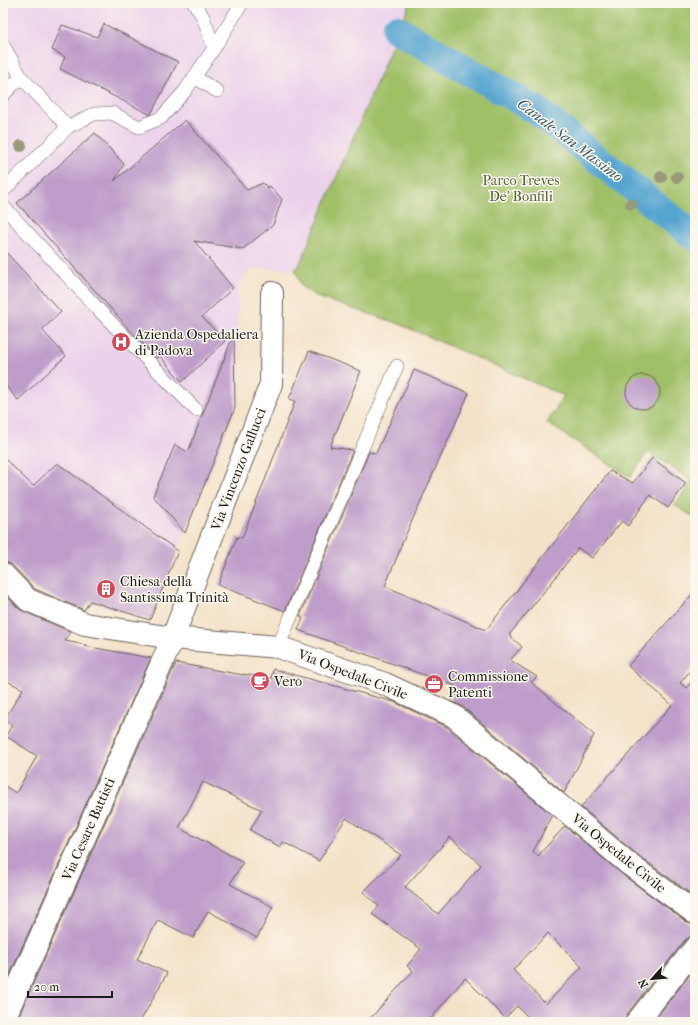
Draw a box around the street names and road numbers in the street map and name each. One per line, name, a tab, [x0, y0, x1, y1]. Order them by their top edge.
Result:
street label: Via Vincenzo Gallucci	[207, 406, 270, 534]
street label: Via Ospedale Civile	[295, 645, 410, 703]
street label: Via Cesare Battisti	[58, 775, 119, 884]
street label: Via Ospedale Civile	[567, 810, 669, 897]

